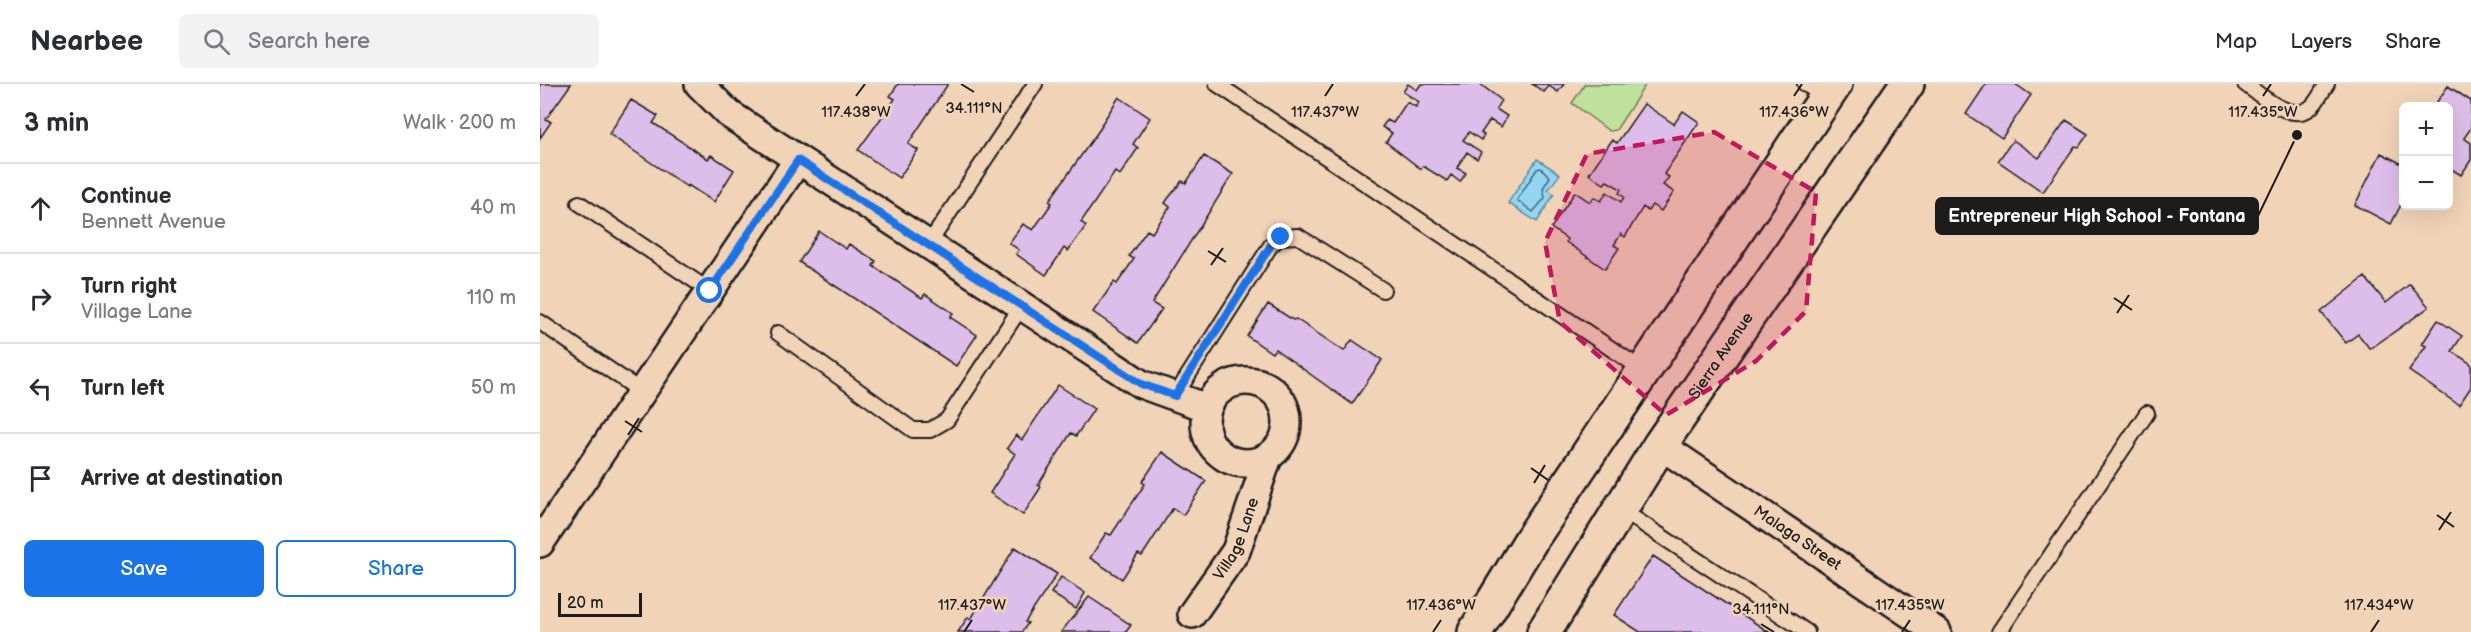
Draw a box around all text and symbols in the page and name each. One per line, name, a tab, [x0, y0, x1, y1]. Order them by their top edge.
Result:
search box	[179, 14, 599, 68]
text: Nearbee	[30, 25, 143, 58]
icon: search	[200, 25, 233, 58]
text: Search here	[248, 28, 370, 55]
text: Map	[2215, 29, 2257, 54]
text: Layers	[2290, 29, 2352, 54]
text: Share	[2385, 29, 2441, 54]
text: 34.111°N	[946, 99, 1002, 118]
map controls	[2399, 102, 2453, 210]
button: +	[2399, 102, 2453, 156]
text: 117.438°W	[821, 103, 891, 122]
text: 117.437°W	[1291, 103, 1359, 122]
text: 117.436°W	[1759, 103, 1829, 122]
text: 117.435°W	[2228, 103, 2298, 122]
text: 3 min	[24, 108, 89, 139]
text: Walk · 200 m	[403, 111, 516, 135]
button: −	[2399, 156, 2453, 210]
text: Continue	[81, 183, 171, 210]
icon: ahead	[24, 192, 57, 225]
text: 40 m	[470, 196, 516, 220]
callout: Entrepreneur High School - Fontana	[1936, 198, 2258, 234]
text: Entrepreneur High School - Fontana	[1948, 206, 2246, 227]
text: Bennett Avenue	[81, 210, 226, 234]
route end	[1267, 223, 1293, 249]
text: Turn right	[81, 273, 177, 300]
route start	[696, 277, 722, 303]
icon: right	[24, 282, 57, 315]
text: 110 m	[467, 286, 516, 310]
text: Village Lane	[81, 300, 192, 324]
street label: Sierra Avenue	[1684, 308, 1758, 403]
icon: left	[24, 372, 57, 405]
text: Turn left	[81, 375, 165, 402]
text: 50 m	[471, 376, 516, 400]
icon: arrive	[24, 462, 57, 495]
text: Arrive at destination	[81, 465, 283, 492]
street label: Village Lane	[1209, 495, 1263, 584]
street label: Malaga Street	[1750, 502, 1845, 574]
button: Save	[24, 540, 264, 597]
button: Share	[276, 540, 516, 597]
scale bar	[558, 590, 642, 618]
text: 20 m	[567, 594, 603, 613]
text: 117.437°W	[938, 596, 1006, 615]
text: 117.436°W	[1406, 596, 1476, 615]
text: 117.435°W	[1875, 596, 1945, 615]
text: 117.434°W	[2344, 596, 2414, 615]
text: 34.111°N	[1733, 600, 1789, 619]

